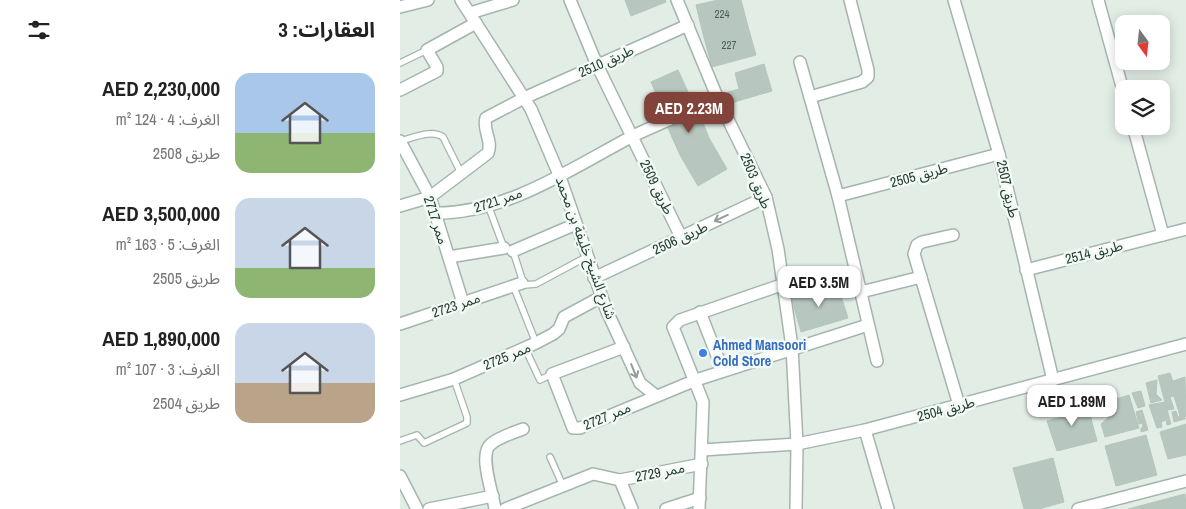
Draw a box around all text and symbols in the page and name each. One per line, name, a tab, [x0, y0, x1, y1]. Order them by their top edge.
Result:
house number: 224	[714, 7, 730, 21]
text: العقارات: 3	[278, 15, 375, 44]
north arrow	[1115, 15, 1170, 70]
map controls	[1115, 15, 1170, 135]
icon: filters	[25, 16, 53, 44]
house number: 227	[721, 38, 737, 52]
street label: طريق 2510	[575, 41, 637, 82]
text: AED 2,230,000	[102, 74, 220, 103]
button: layers	[1115, 80, 1170, 135]
pin: AED 2.23M	[632, 92, 746, 134]
icon: home	[275, 93, 335, 153]
text: AED 2.23M	[655, 97, 723, 119]
text: الغرف: 4 · 124 m²	[116, 108, 220, 130]
text: طريق 2508	[153, 142, 220, 164]
street label: طريق 2503	[735, 150, 776, 212]
street label: طريق 2509	[635, 157, 678, 218]
street label: طريق 2507	[992, 158, 1023, 220]
street label: طريق 2505	[888, 159, 950, 192]
street label: شارع الشيخ خليفة بن محمد	[550, 174, 620, 322]
street label: ممر 2721	[472, 183, 524, 217]
street label: ممر 2717	[420, 194, 452, 246]
text: AED 3,500,000	[102, 199, 220, 228]
one-way arrow	[714, 213, 729, 223]
street label: طريق 2506	[650, 217, 711, 259]
icon: home	[275, 218, 335, 278]
text: الغرف: 5 · 163 m²	[116, 233, 220, 255]
street label: طريق 2514	[1063, 236, 1125, 269]
pin: AED 3.5M	[767, 266, 871, 308]
text: طريق 2505	[153, 267, 220, 289]
text: AED 3.5M	[789, 271, 849, 293]
street label: ممر 2723	[430, 288, 482, 322]
text: AED 1,890,000	[102, 324, 220, 353]
place label: Ahmed Mansoori Cold Store	[713, 336, 806, 370]
street label: ممر 2725	[481, 338, 533, 374]
icon: home	[275, 343, 335, 403]
marker: Ahmed Mansoori Cold Store	[697, 347, 709, 359]
text: الغرف: 3 · 107 m²	[116, 358, 220, 380]
one-way arrow	[631, 363, 640, 378]
pin: AED 1.89M	[1015, 384, 1129, 427]
text: AED 1.89M	[1038, 390, 1106, 412]
text: طريق 2504	[153, 392, 220, 414]
street label: طريق 2504	[915, 393, 977, 426]
street label: ممر 2727	[581, 398, 633, 434]
street label: ممر 2729	[634, 458, 686, 486]

